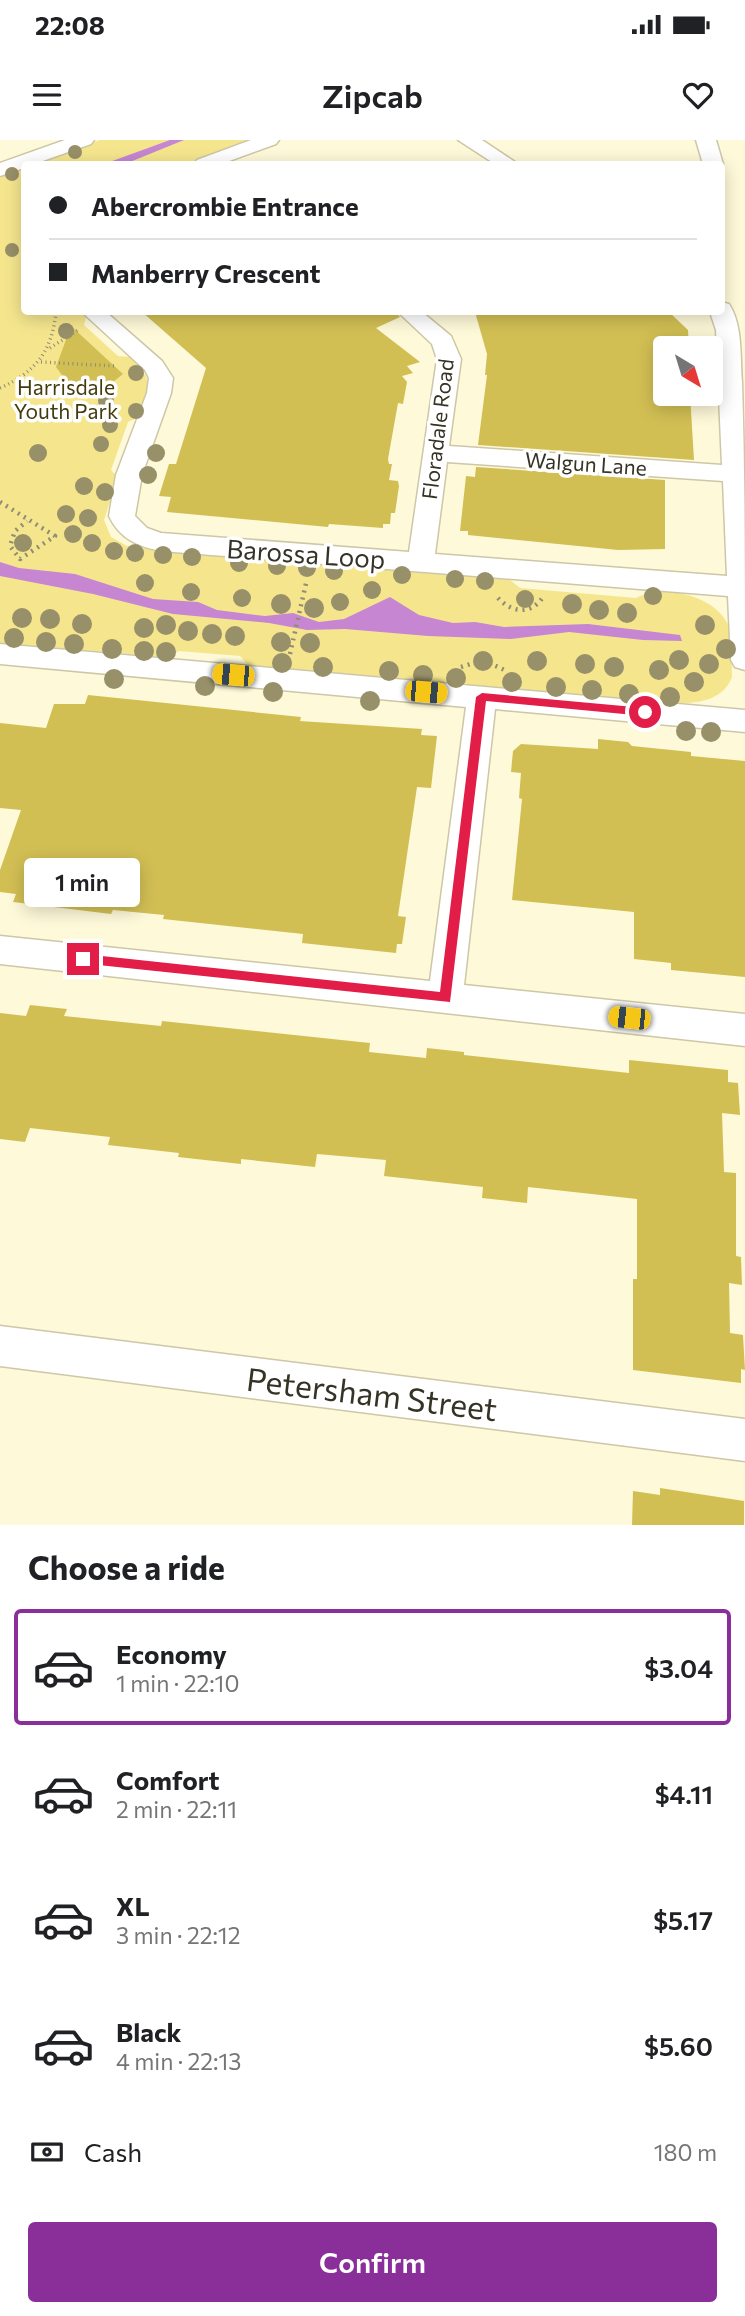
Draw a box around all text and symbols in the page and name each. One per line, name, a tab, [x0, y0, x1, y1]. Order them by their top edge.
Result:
text: 22:08	[35, 9, 105, 40]
text: Zipcab	[322, 75, 423, 115]
icon: menu	[28, 76, 66, 114]
icon: heart	[679, 76, 717, 114]
text: Abercrombie Entrance	[91, 190, 359, 221]
text: Manberry Crescent	[91, 257, 321, 288]
north arrow	[653, 336, 723, 406]
map controls	[653, 336, 723, 406]
street label: Floradale Road	[416, 357, 458, 501]
park label: Harrisdale Youth Park	[14, 374, 118, 423]
street label: Walgun Lane	[524, 446, 648, 480]
street label: Barossa Loop	[226, 532, 386, 574]
car	[212, 663, 255, 687]
car	[405, 680, 448, 704]
route start	[629, 696, 661, 728]
callout: 1 min	[25, 858, 141, 906]
text: 1 min	[55, 868, 109, 896]
route end	[67, 943, 99, 975]
car	[608, 1005, 651, 1031]
street label: Petersham Street	[244, 1358, 500, 1428]
text: Choose a ride	[28, 1547, 225, 1587]
icon: car	[32, 1636, 95, 1699]
text: Economy	[116, 1638, 227, 1669]
text: $3.04	[644, 1652, 713, 1683]
text: 1 min · 22:10	[116, 1669, 239, 1697]
icon: car	[32, 1762, 95, 1825]
text: Comfort	[116, 1764, 219, 1795]
text: $4.11	[655, 1778, 713, 1809]
text: 2 min · 22:11	[116, 1795, 237, 1823]
icon: car	[32, 1888, 95, 1951]
text: XL	[116, 1890, 150, 1921]
text: $5.17	[653, 1904, 713, 1935]
text: 3 min · 22:12	[116, 1921, 240, 1949]
icon: car	[32, 2014, 95, 2077]
text: Black	[116, 2016, 182, 2047]
text: $5.60	[644, 2030, 713, 2061]
text: 4 min · 22:13	[116, 2047, 242, 2075]
icon: cash	[28, 2133, 66, 2171]
text: Cash	[84, 2136, 142, 2167]
text: 180 m	[654, 2138, 717, 2166]
button: Confirm	[28, 2222, 717, 2302]

